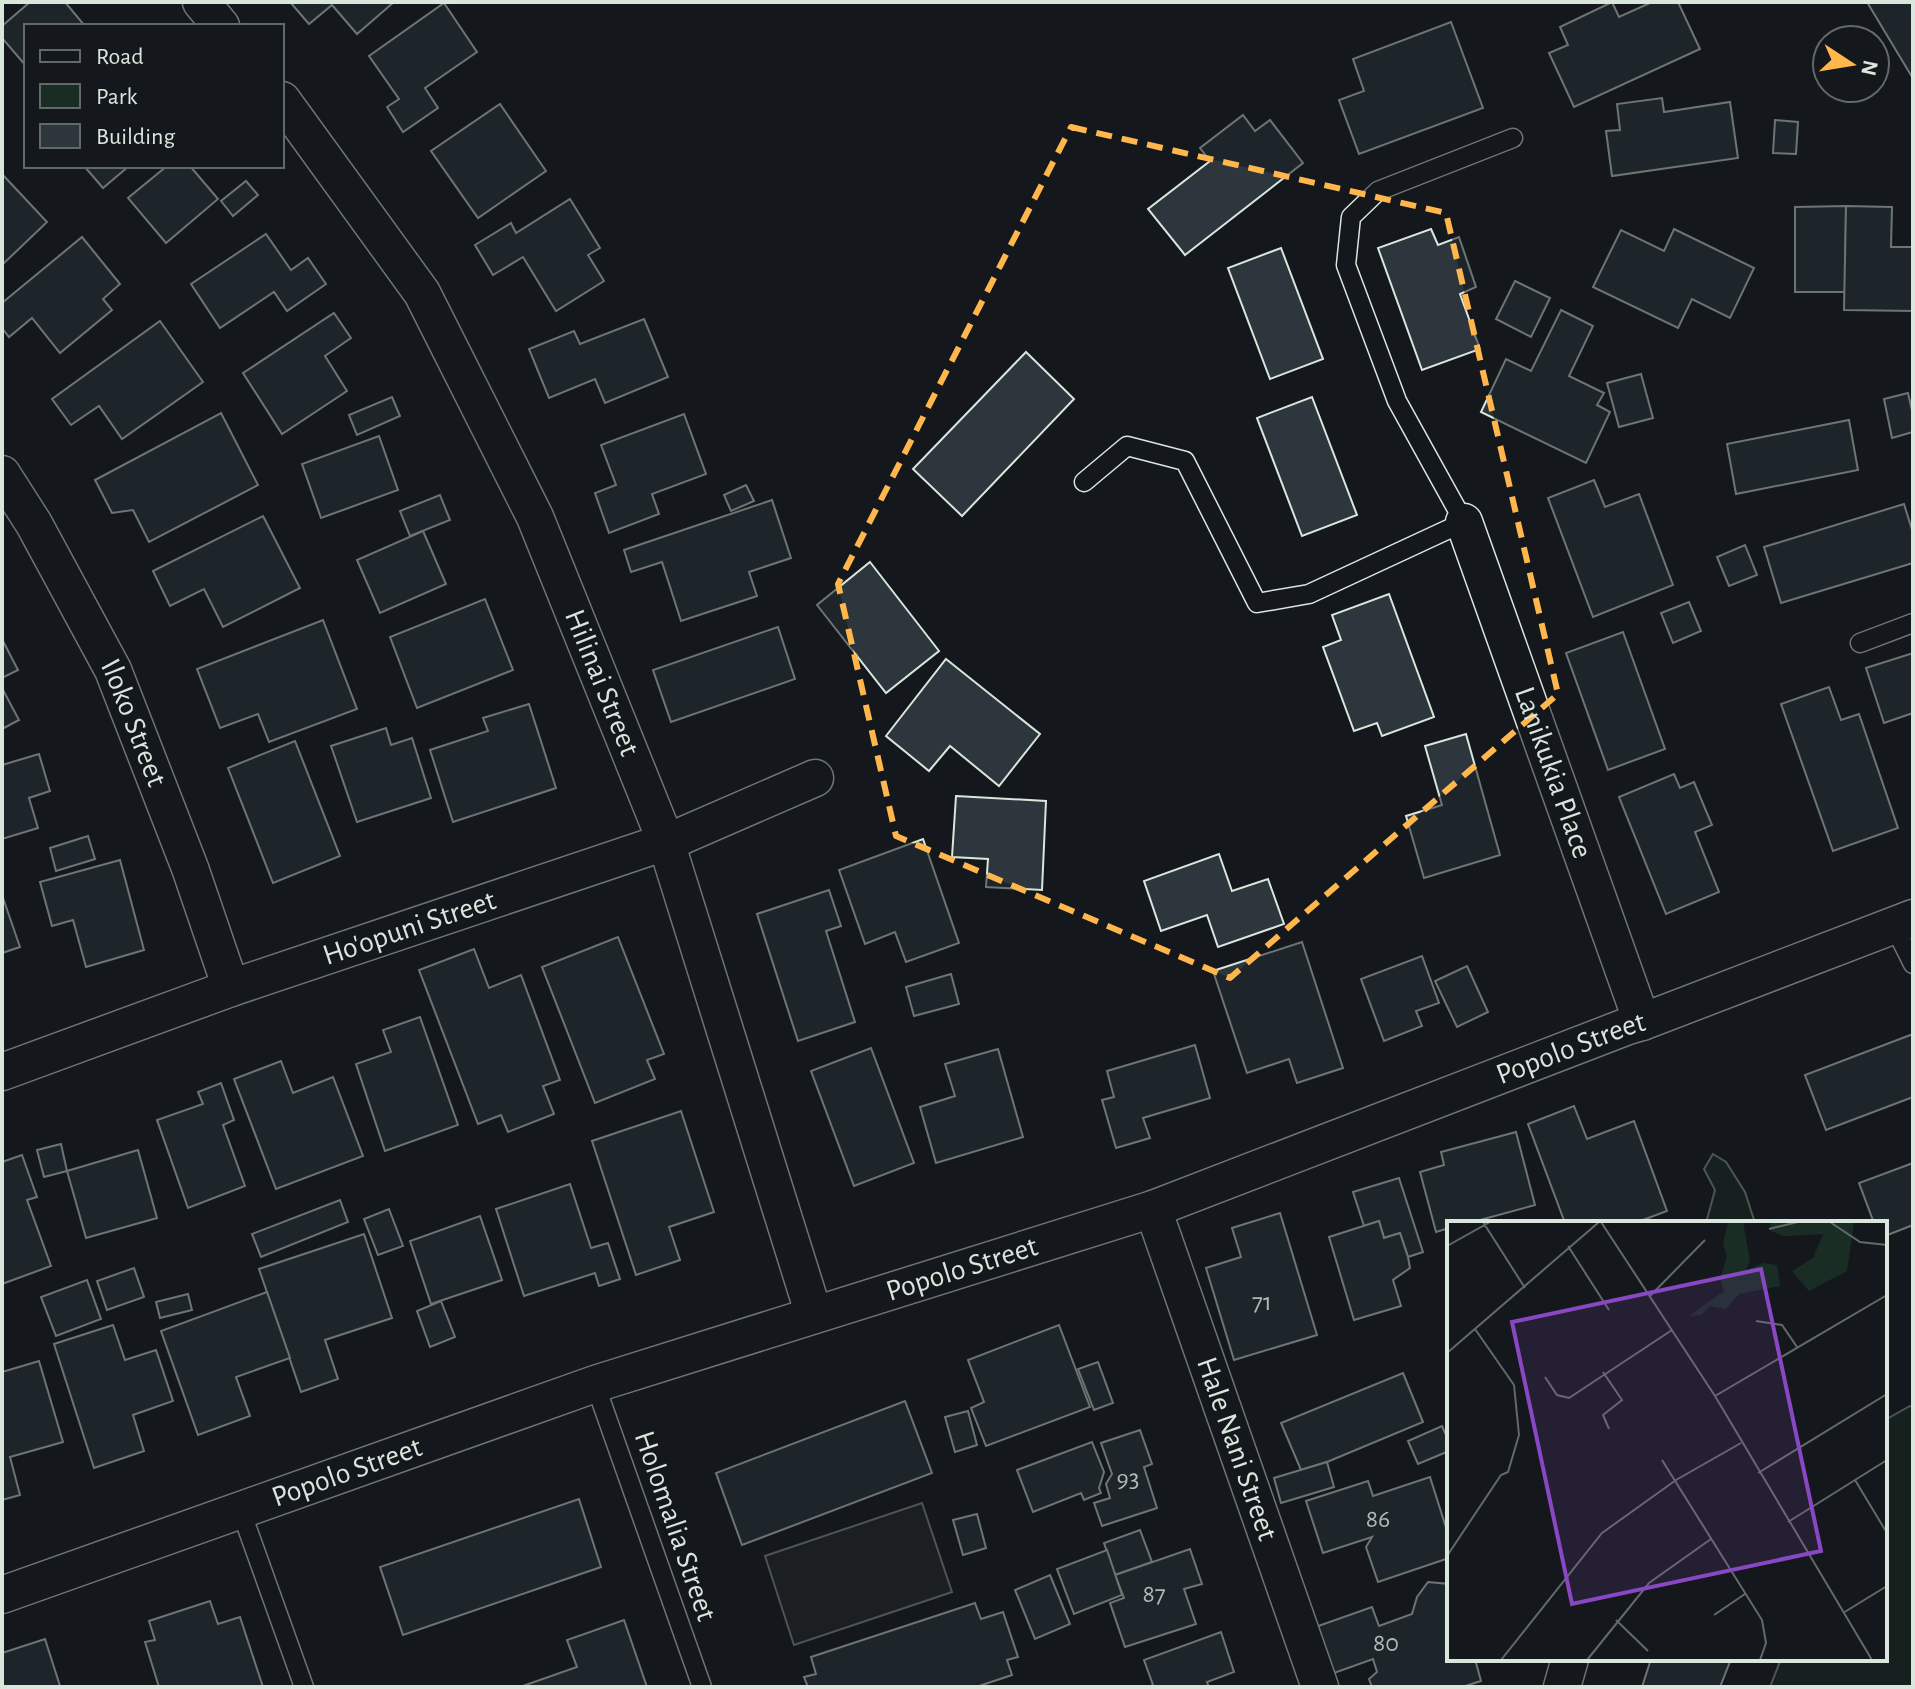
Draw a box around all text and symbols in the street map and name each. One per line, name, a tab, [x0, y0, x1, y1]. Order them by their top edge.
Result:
legend	[24, 24, 284, 168]
north arrow	[1811, 24, 1891, 104]
text: Road	[96, 45, 144, 69]
text: N	[1857, 58, 1882, 78]
text: Park	[96, 85, 137, 109]
text: Building	[96, 125, 175, 149]
street label: Hilinai Street	[559, 605, 645, 760]
street label: Iloko Street	[95, 654, 172, 791]
street label: Lanikukia Place	[1509, 683, 1598, 862]
street label: Ho'opuni Street	[319, 885, 500, 971]
street label: Popolo Street	[1492, 1007, 1649, 1090]
inset map	[1447, 1221, 1887, 1661]
street label: Popolo Street	[883, 1231, 1042, 1307]
house number: 71	[1252, 1289, 1272, 1315]
street label: Hale Nani Street	[1191, 1353, 1283, 1545]
street label: Holomalia Street	[629, 1427, 722, 1625]
street label: Popolo Street	[268, 1432, 426, 1513]
house number: 93	[1117, 1466, 1139, 1492]
house number: 86	[1366, 1506, 1390, 1532]
house number: 87	[1142, 1581, 1166, 1607]
house number: 80	[1373, 1630, 1399, 1656]

